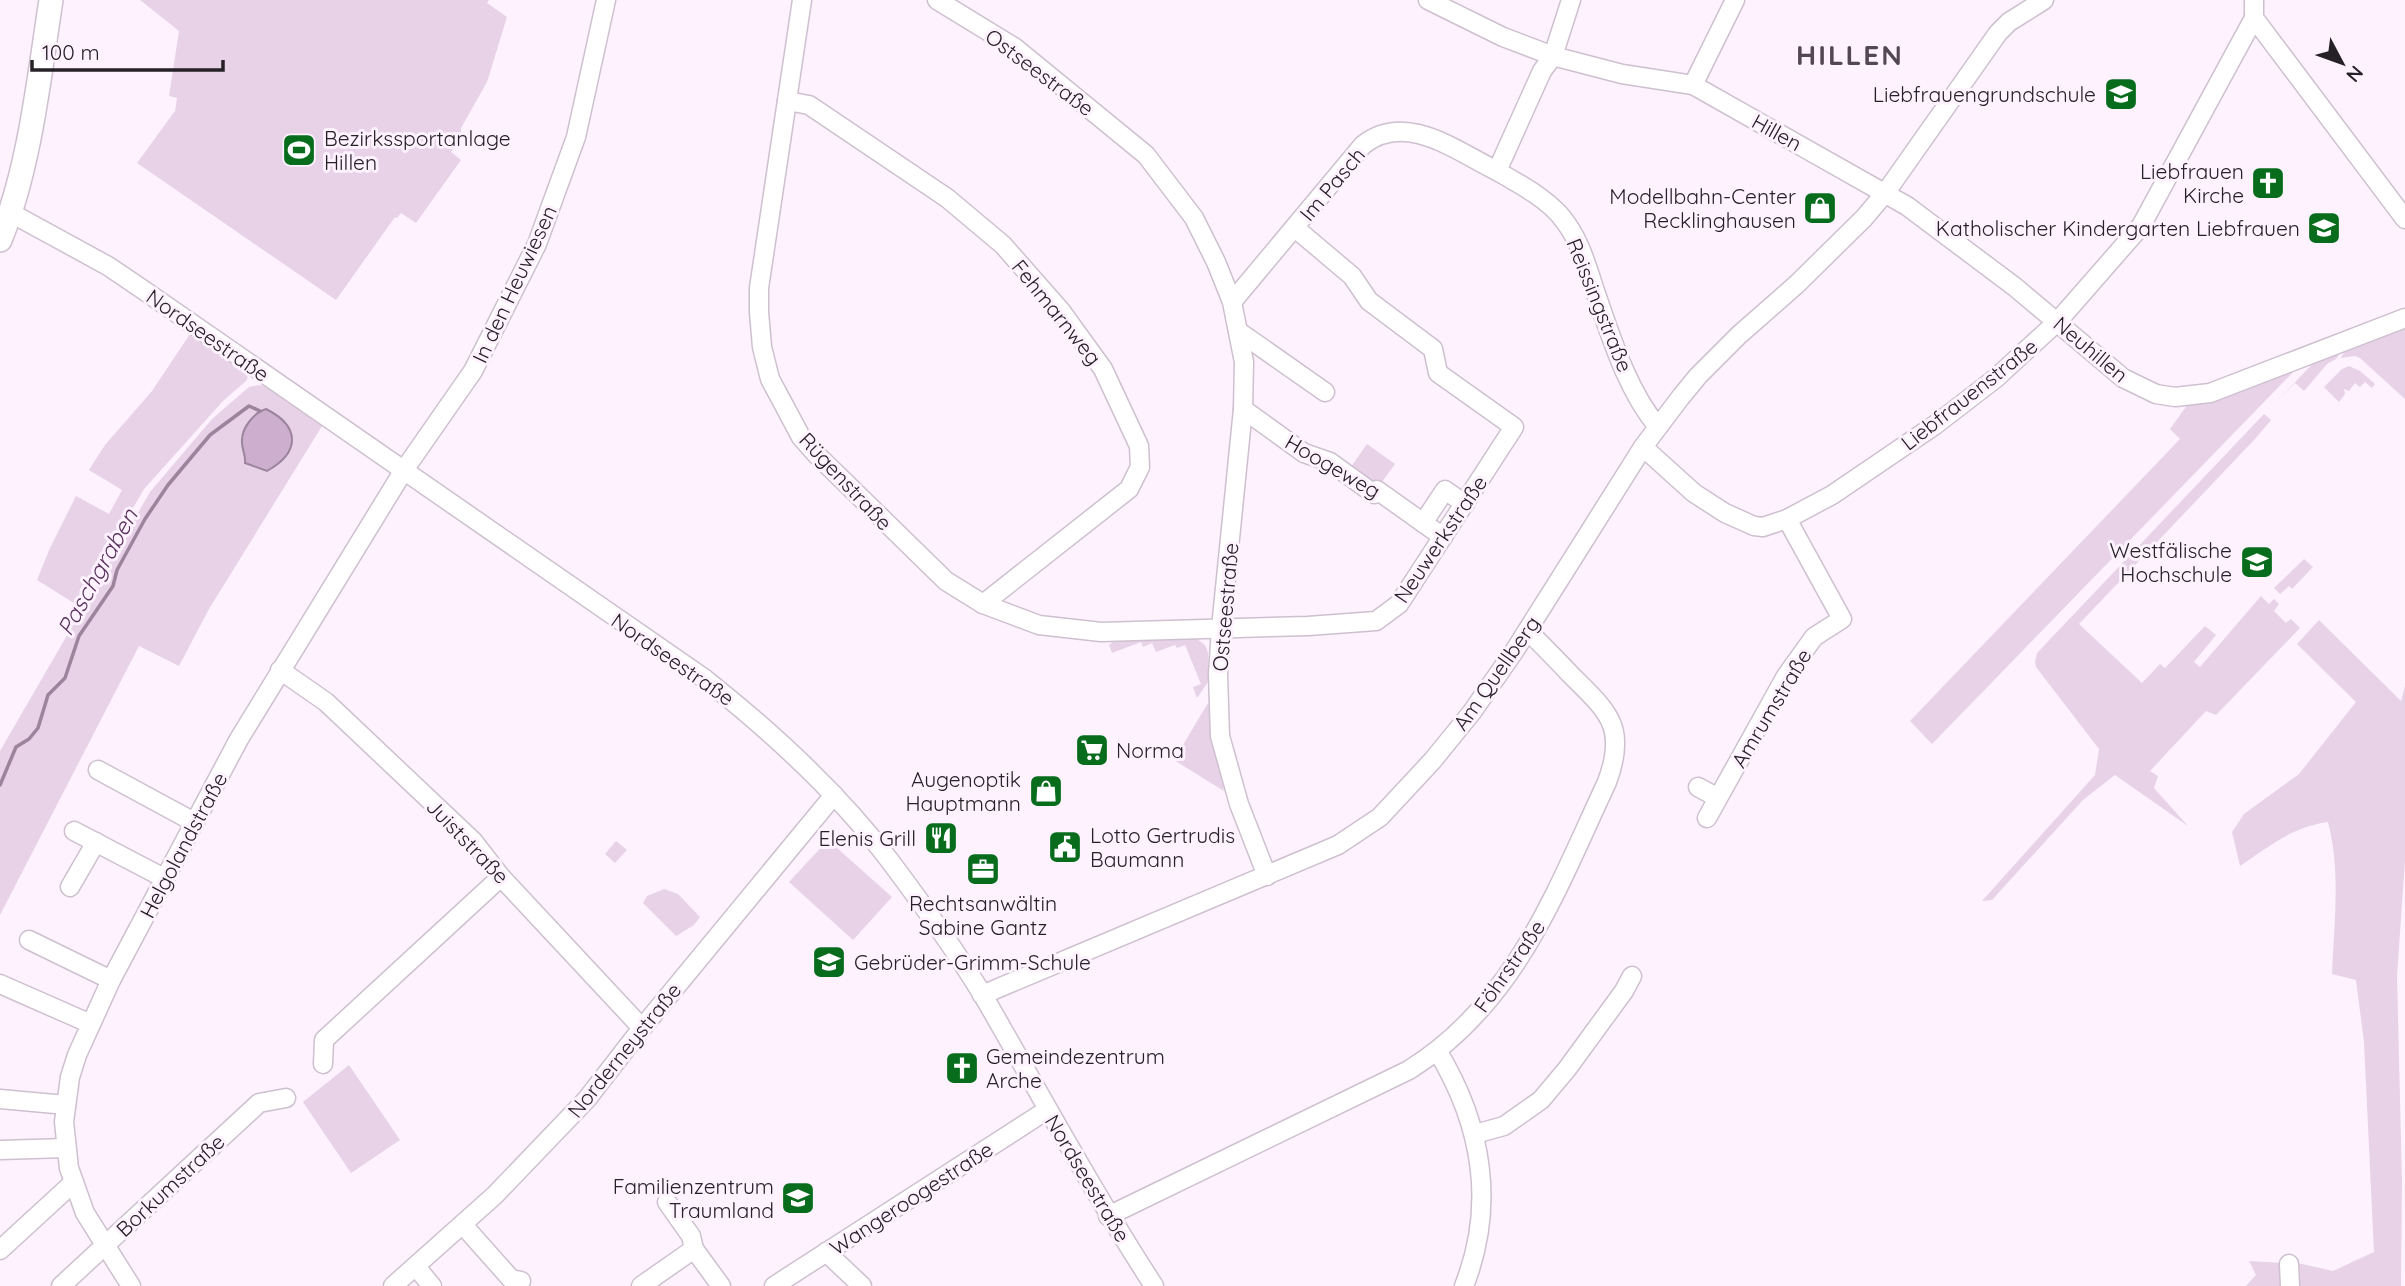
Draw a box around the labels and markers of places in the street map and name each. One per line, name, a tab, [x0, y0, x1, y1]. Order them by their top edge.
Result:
school or university icon: Liebfrauengrundschule	[2102, 75, 2140, 113]
place label: Liebfrauengrundschule	[1873, 81, 2096, 107]
place label: Bezirkssportanlage Hillen	[324, 125, 511, 175]
sports icon: Bezirkssportanlage Hillen	[280, 131, 318, 169]
place label: Liebfrauen Kirche	[2140, 158, 2244, 208]
church icon: Liebfrauen Kirche	[2249, 164, 2287, 202]
place label: Modellbahn-Center Recklinghausen	[1609, 183, 1796, 233]
shop icon: Modellbahn-Center Recklinghausen	[1801, 189, 1839, 227]
school or university icon: Katholischer Kindergarten Liebfrauen	[2305, 209, 2343, 247]
place label: Katholischer Kindergarten Liebfrauen	[1936, 215, 2300, 241]
place label: Westfälische Hochschule	[2110, 537, 2232, 587]
school or university icon: Westfälische Hochschule	[2238, 543, 2276, 581]
supermarket icon: Norma	[1073, 731, 1111, 769]
place label: Norma	[1116, 737, 1184, 763]
place label: Augenoptik Hauptmann	[905, 766, 1021, 816]
shop icon: Augenoptik Hauptmann	[1027, 772, 1065, 810]
restaurant icon: Elenis Grill	[922, 819, 960, 857]
place label: Lotto Gertrudis Baumann	[1090, 822, 1235, 872]
place label: Elenis Grill	[819, 825, 916, 851]
public building icon: Lotto Gertrudis Baumann	[1046, 828, 1084, 866]
office icon: Rechtsanwältin Sabine Gantz	[964, 850, 1002, 888]
place label: Rechtsanwältin Sabine Gantz	[909, 890, 1057, 940]
school or university icon: Gebrüder-Grimm-Schule	[810, 943, 848, 981]
place label: Gebrüder-Grimm-Schule	[854, 949, 1091, 975]
place label: Gemeindezentrum Arche	[986, 1043, 1165, 1093]
church icon: Gemeindezentrum Arche	[943, 1049, 981, 1087]
place label: Familienzentrum Traumland	[613, 1173, 774, 1223]
school or university icon: Familienzentrum Traumland	[779, 1179, 817, 1217]

